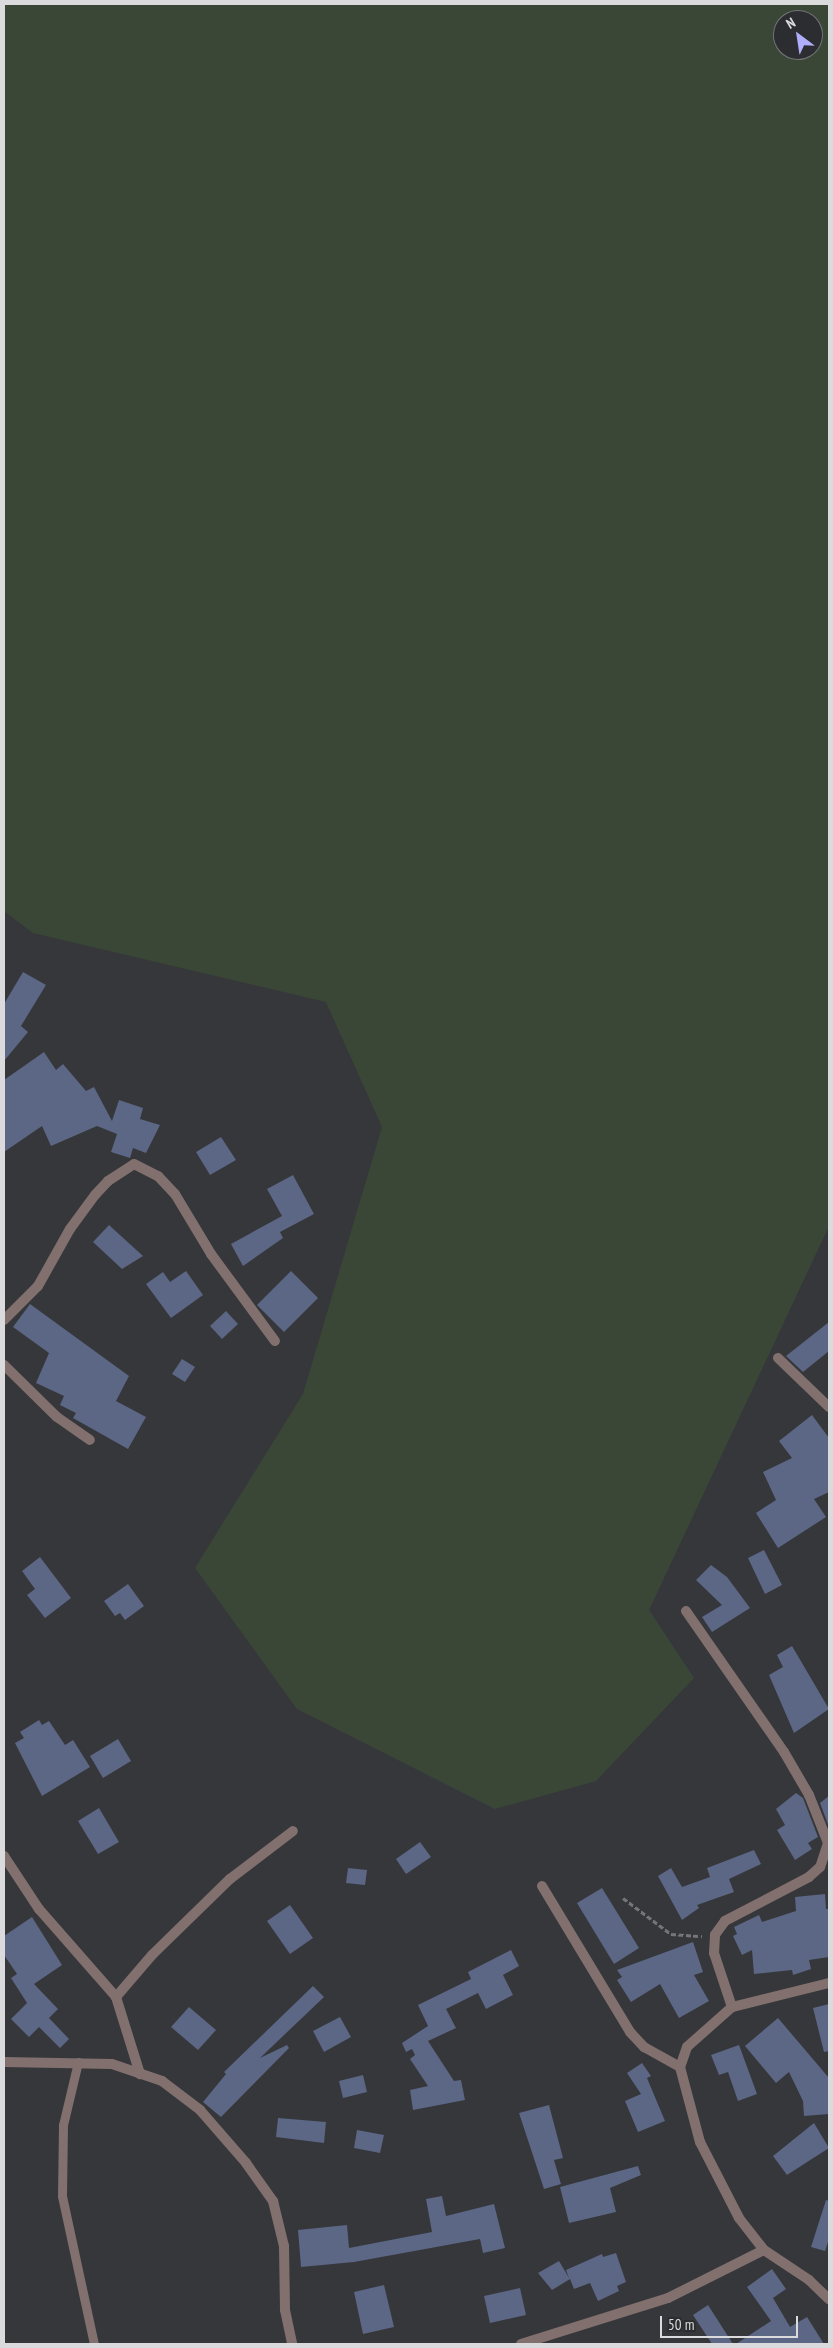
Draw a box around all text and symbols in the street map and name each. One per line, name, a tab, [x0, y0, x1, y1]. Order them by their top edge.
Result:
north arrow	[773, 10, 823, 60]
text: N	[783, 13, 799, 33]
scale bar	[663, 2306, 800, 2338]
text: 50 m	[668, 2315, 694, 2334]

